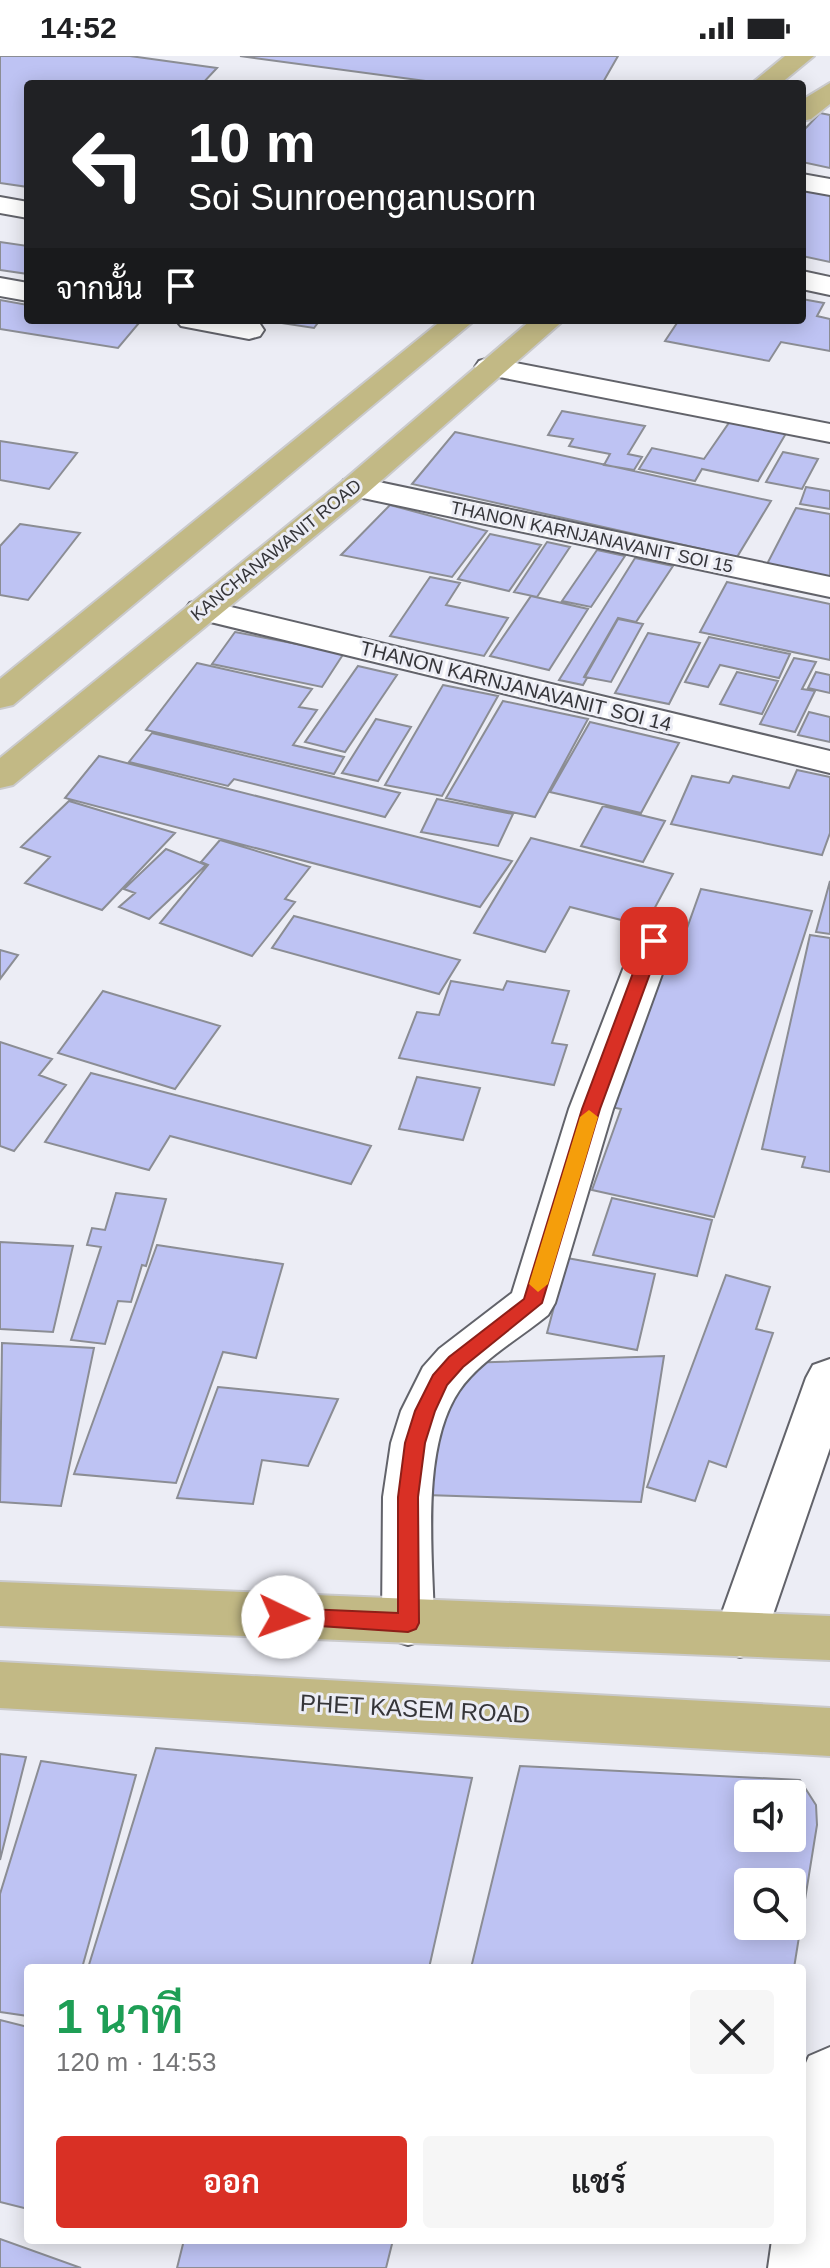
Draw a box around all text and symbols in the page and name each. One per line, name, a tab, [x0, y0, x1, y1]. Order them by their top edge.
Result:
text: 14:52	[40, 11, 117, 44]
text: 10 m	[188, 111, 316, 174]
icon: left	[56, 112, 160, 216]
text: Soi Sunroenganusorn	[188, 177, 536, 218]
icon: arrive	[159, 264, 203, 308]
text: จากนั้น	[56, 272, 143, 305]
street label: KANCHANAWANIT ROAD	[187, 475, 365, 625]
street label: THANON KARNJANAVANIT SOI 15	[449, 497, 735, 577]
street label: THANON KARNJANAVANIT SOI 14	[358, 637, 674, 735]
pin	[620, 907, 688, 975]
icon: arrive	[632, 919, 676, 963]
position arrow	[241, 1575, 325, 1659]
street label: PHET KASEM ROAD	[299, 1689, 531, 1728]
map controls	[734, 1780, 806, 1940]
button: sound	[734, 1780, 806, 1852]
button: search	[734, 1868, 806, 1940]
text: 1 นาที	[56, 1990, 183, 2043]
button: close	[690, 1990, 774, 2074]
text: 120 m · 14:53	[56, 2047, 216, 2077]
button: ออก	[56, 2136, 407, 2228]
button: แชร์	[423, 2136, 774, 2228]

